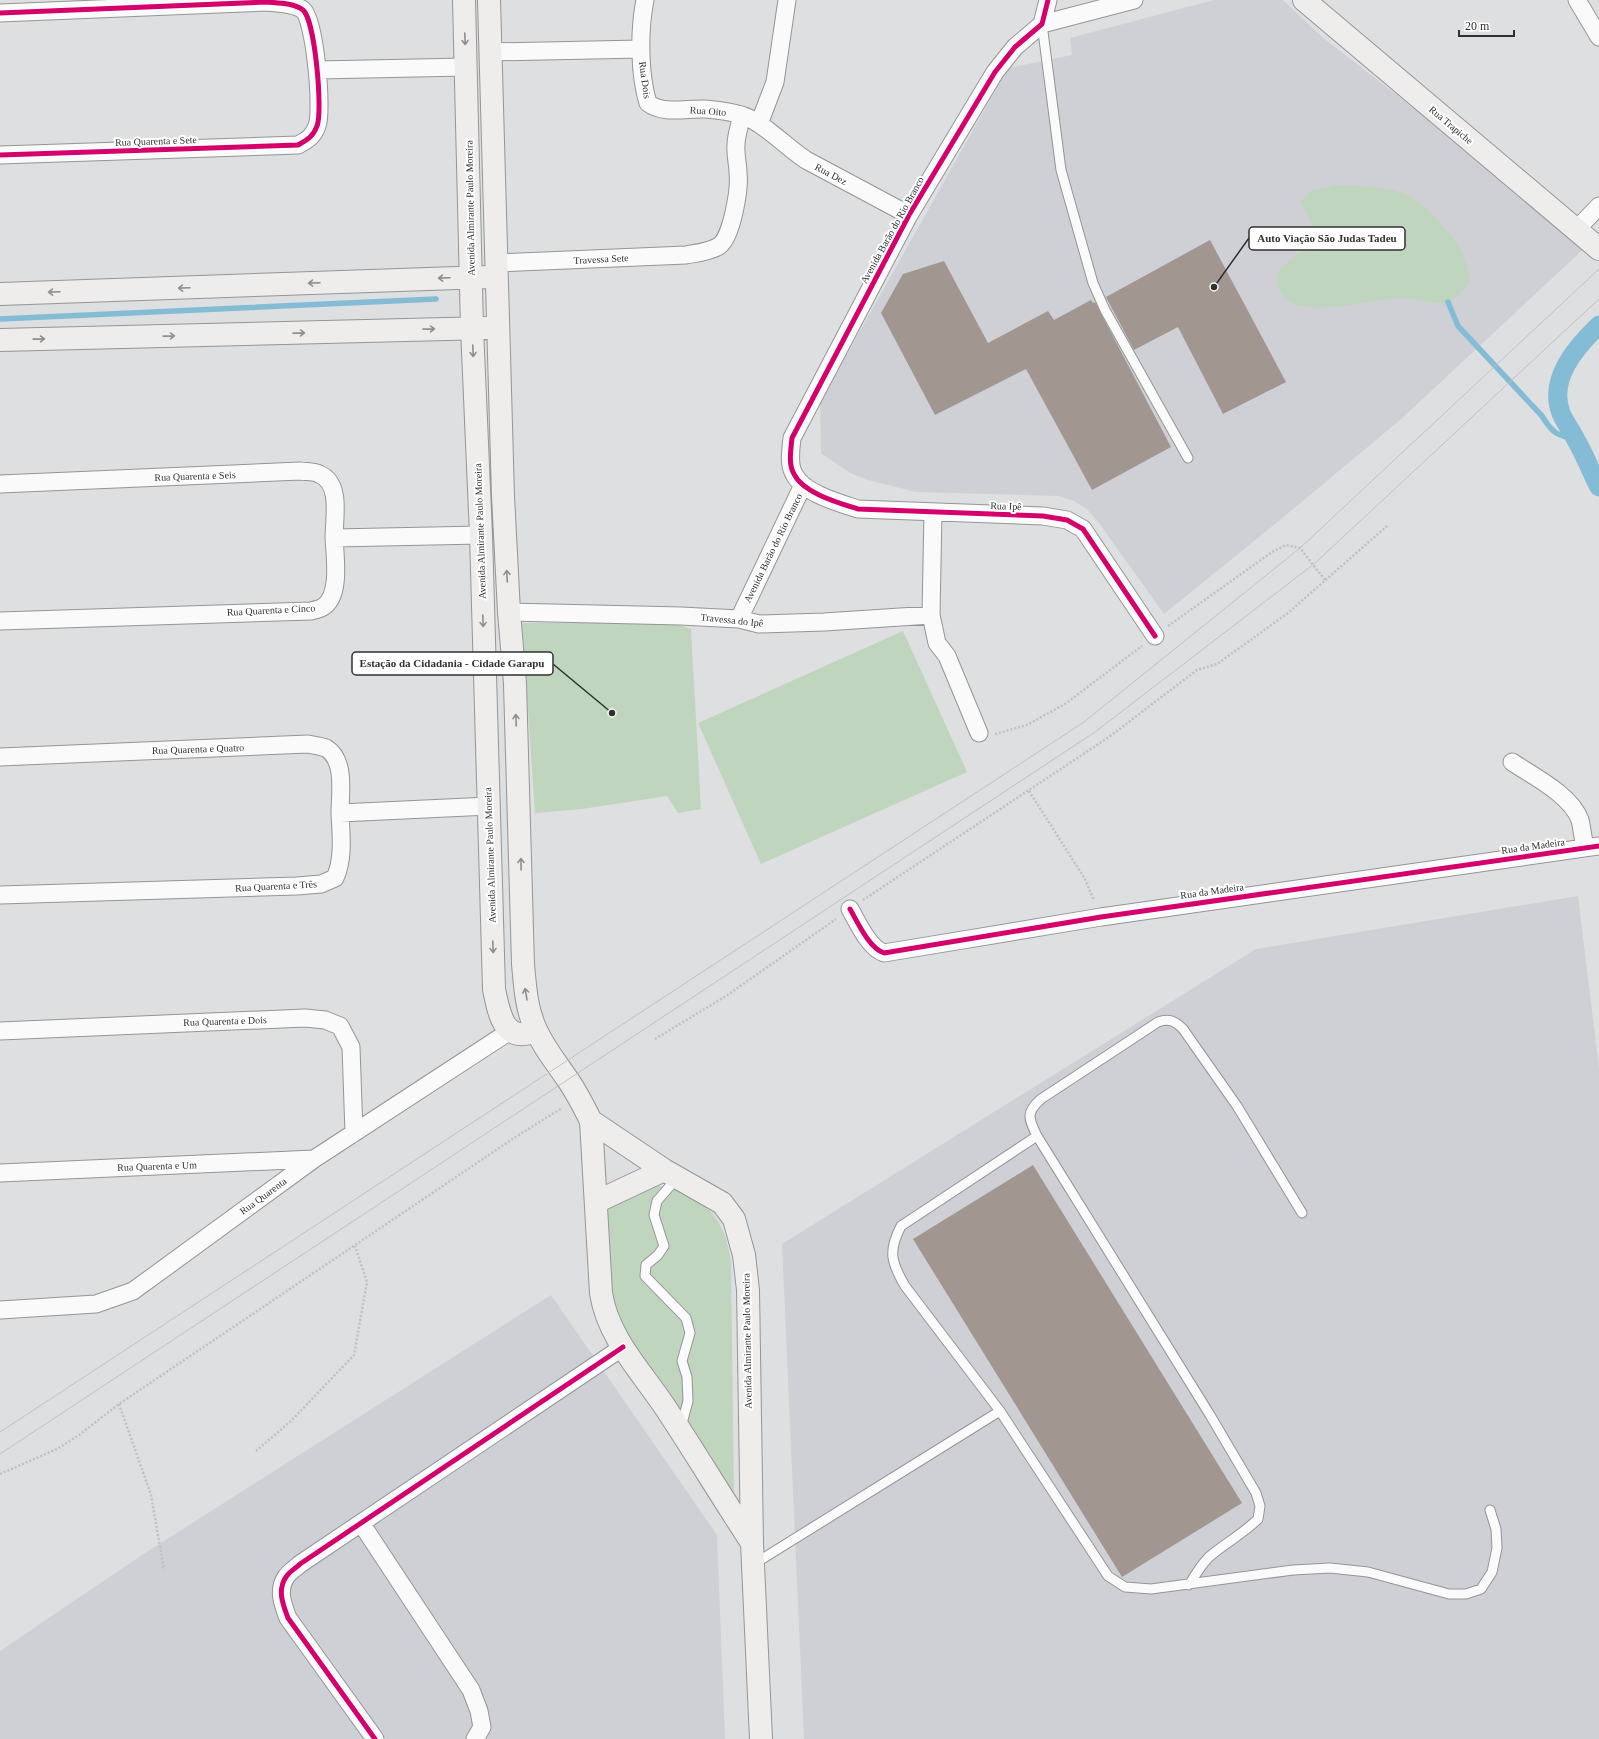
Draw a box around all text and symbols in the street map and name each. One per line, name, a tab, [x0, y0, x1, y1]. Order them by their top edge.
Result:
scale bar	[1459, 12, 1514, 38]
text: 20 m	[1465, 19, 1490, 33]
one-way arrow	[461, 32, 469, 45]
street label: Rua Dois	[637, 61, 653, 99]
street label: Rua Oito	[689, 104, 727, 118]
street label: Rua Trapiche	[1427, 104, 1475, 147]
street label: Rua Quarenta e Sete	[115, 134, 198, 148]
street label: Avenida Almirante Paulo Moreira	[463, 140, 477, 276]
street label: Rua Dez	[813, 161, 849, 187]
street label: Avenida Barão do Rio Branco	[858, 175, 926, 285]
callout: Auto Viação São Judas Tadeu	[1249, 227, 1405, 250]
text: Auto Viação São Judas Tadeu	[1257, 232, 1397, 244]
street label: Travessa Sete	[573, 252, 629, 266]
one-way arrow	[438, 275, 451, 282]
one-way arrow	[308, 279, 321, 287]
one-way arrow	[178, 284, 191, 291]
one-way arrow	[48, 289, 61, 296]
one-way arrow	[422, 326, 435, 333]
one-way arrow	[292, 329, 305, 337]
one-way arrow	[162, 332, 175, 340]
one-way arrow	[32, 336, 45, 343]
one-way arrow	[469, 344, 477, 357]
street label: Avenida Almirante Paulo Moreira	[472, 462, 488, 599]
street label: Rua Quarenta e Seis	[154, 469, 236, 483]
street label: Avenida Barão do Rio Branco	[742, 492, 804, 604]
street label: Rua Ipê	[990, 500, 1022, 512]
one-way arrow	[504, 570, 511, 583]
street label: Rua Quarenta e Cinco	[226, 602, 316, 618]
street label: Travessa do Ipê	[700, 611, 764, 629]
one-way arrow	[480, 614, 487, 627]
callout: Estação da Cidadania - Cidade Garapu	[352, 652, 553, 675]
text: Estação da Cidadania - Cidade Garapu	[360, 657, 544, 669]
one-way arrow	[512, 714, 520, 727]
street label: Rua Quarenta e Quatro	[152, 742, 244, 756]
street label: Avenida Almirante Paulo Moreira	[482, 786, 498, 923]
street label: Rua da Madeira	[1501, 836, 1566, 856]
one-way arrow	[517, 858, 525, 871]
street label: Rua Quarenta e Três	[235, 878, 317, 894]
street label: Rua da Madeira	[1180, 881, 1245, 901]
one-way arrow	[489, 940, 497, 953]
one-way arrow	[522, 988, 530, 1001]
street label: Rua Quarenta e Dois	[183, 1014, 267, 1028]
street label: Rua Quarenta e Um	[117, 1159, 197, 1173]
street label: Rua Quarenta	[237, 1175, 289, 1217]
street label: Avenida Almirante Paulo Moreira	[740, 1273, 754, 1409]

